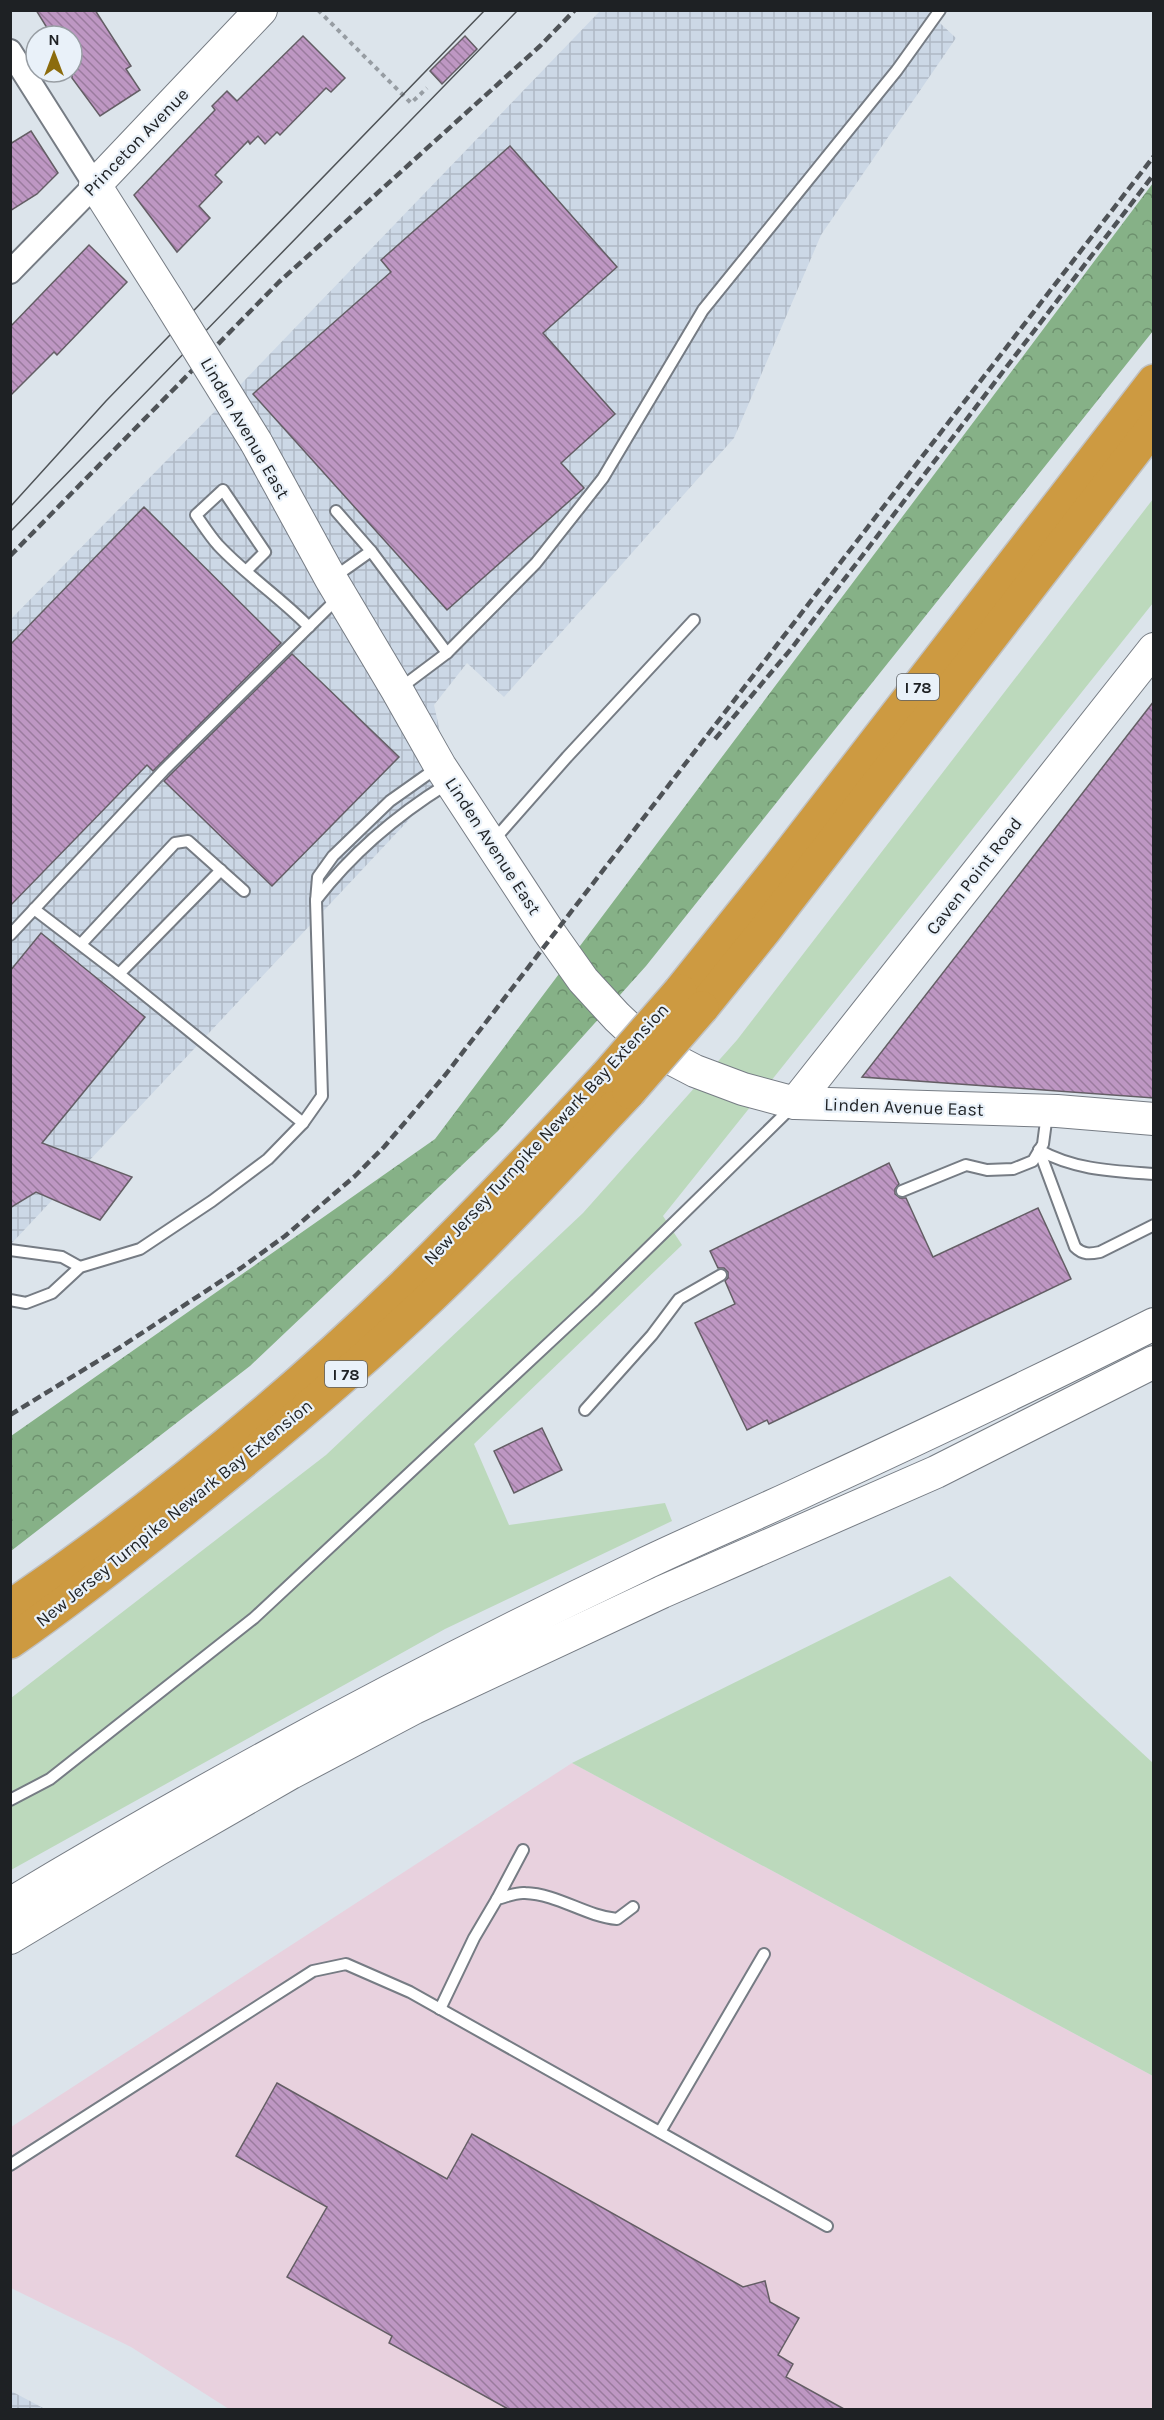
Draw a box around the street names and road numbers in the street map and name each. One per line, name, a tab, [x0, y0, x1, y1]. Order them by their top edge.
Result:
street label: Princeton Avenue	[79, 83, 193, 201]
street label: Linden Avenue East	[196, 353, 295, 503]
road number: I 78	[897, 674, 939, 700]
street label: Linden Avenue East	[440, 773, 546, 919]
street label: Caven Point Road	[921, 813, 1027, 939]
street label: New Jersey Turnpike Newark Bay Extension	[419, 999, 673, 1269]
street label: Linden Avenue East	[824, 1093, 984, 1121]
road number: I 78	[325, 1361, 367, 1387]
street label: New Jersey Turnpike Newark Bay Extension	[31, 1394, 317, 1632]

